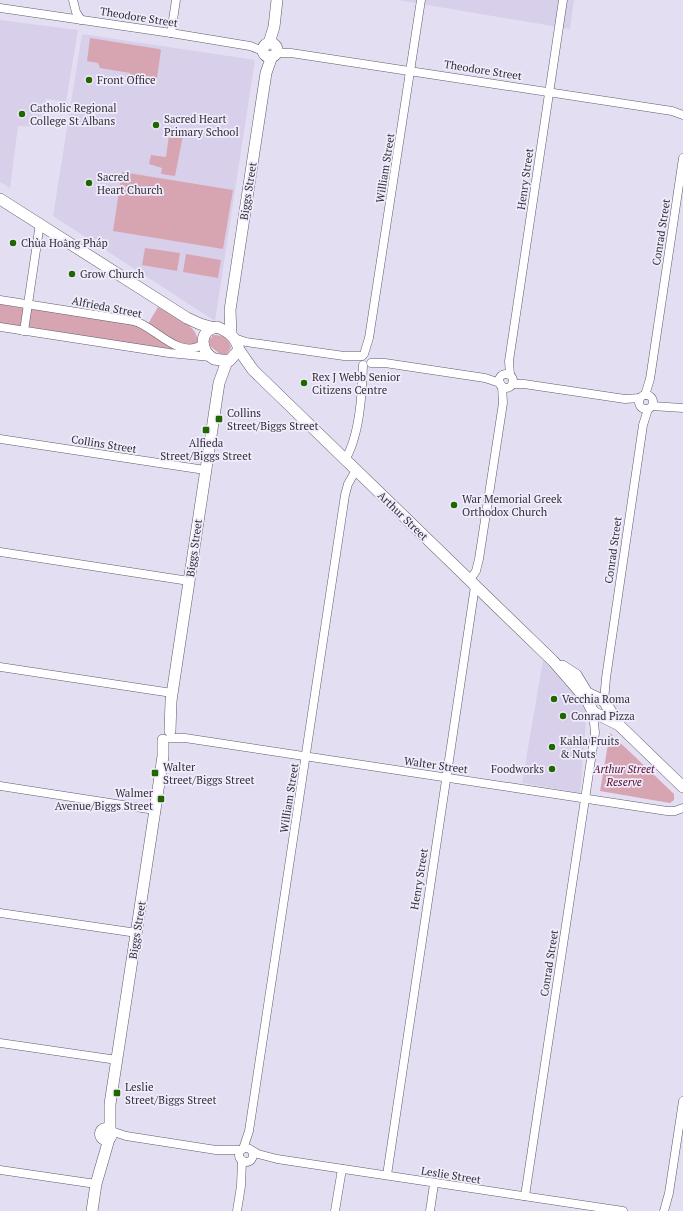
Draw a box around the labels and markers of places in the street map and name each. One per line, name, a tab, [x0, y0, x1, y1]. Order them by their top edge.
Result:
place label: Front Office	[97, 73, 156, 87]
marker: Front Office	[84, 75, 94, 85]
place label: Catholic Regional College St Albans	[30, 101, 117, 128]
marker: Catholic Regional College St Albans	[17, 109, 27, 119]
place label: Sacred Heart Primary School	[164, 112, 239, 139]
marker: Sacred Heart Primary School	[151, 120, 161, 130]
place label: Sacred Heart Church	[97, 170, 163, 197]
marker: Sacred Heart Church	[84, 178, 94, 188]
place label: Chùa Hoằng Pháp	[21, 236, 108, 250]
marker: Chùa Hoằng Pháp	[8, 238, 18, 248]
place label: Grow Church	[80, 267, 145, 281]
marker: Grow Church	[67, 269, 77, 279]
place label: Rex J Webb Senior Citizens Centre	[312, 370, 401, 397]
marker: Rex J Webb Senior Citizens Centre	[299, 378, 309, 388]
place label: Collins Street/Biggs Street	[227, 406, 319, 433]
marker: Collins Street/Biggs Street	[214, 414, 224, 424]
marker: Alfieda Street/Biggs Street	[201, 425, 211, 435]
place label: Alfieda Street/Biggs Street	[160, 436, 252, 463]
place label: War Memorial Greek Orthodox Church	[462, 492, 563, 519]
marker: War Memorial Greek Orthodox Church	[449, 500, 459, 510]
place label: Vecchia Roma	[562, 692, 630, 706]
marker: Vecchia Roma	[549, 694, 559, 704]
place label: Conrad Pizza	[571, 709, 635, 723]
marker: Conrad Pizza	[558, 711, 568, 721]
place label: Kahla Fruits & Nuts	[560, 734, 620, 761]
marker: Kahla Fruits & Nuts	[547, 742, 557, 752]
place label: Walter Street/Biggs Street	[163, 760, 255, 787]
place label: Foodworks	[491, 762, 544, 776]
marker: Foodworks	[547, 764, 557, 774]
marker: Walter Street/Biggs Street	[150, 768, 160, 778]
place label: Walmer Avenue/Biggs Street	[55, 786, 154, 813]
marker: Walmer Avenue/Biggs Street	[156, 794, 166, 804]
place label: Leslie Street/Biggs Street	[125, 1080, 217, 1107]
marker: Leslie Street/Biggs Street	[112, 1088, 122, 1098]

